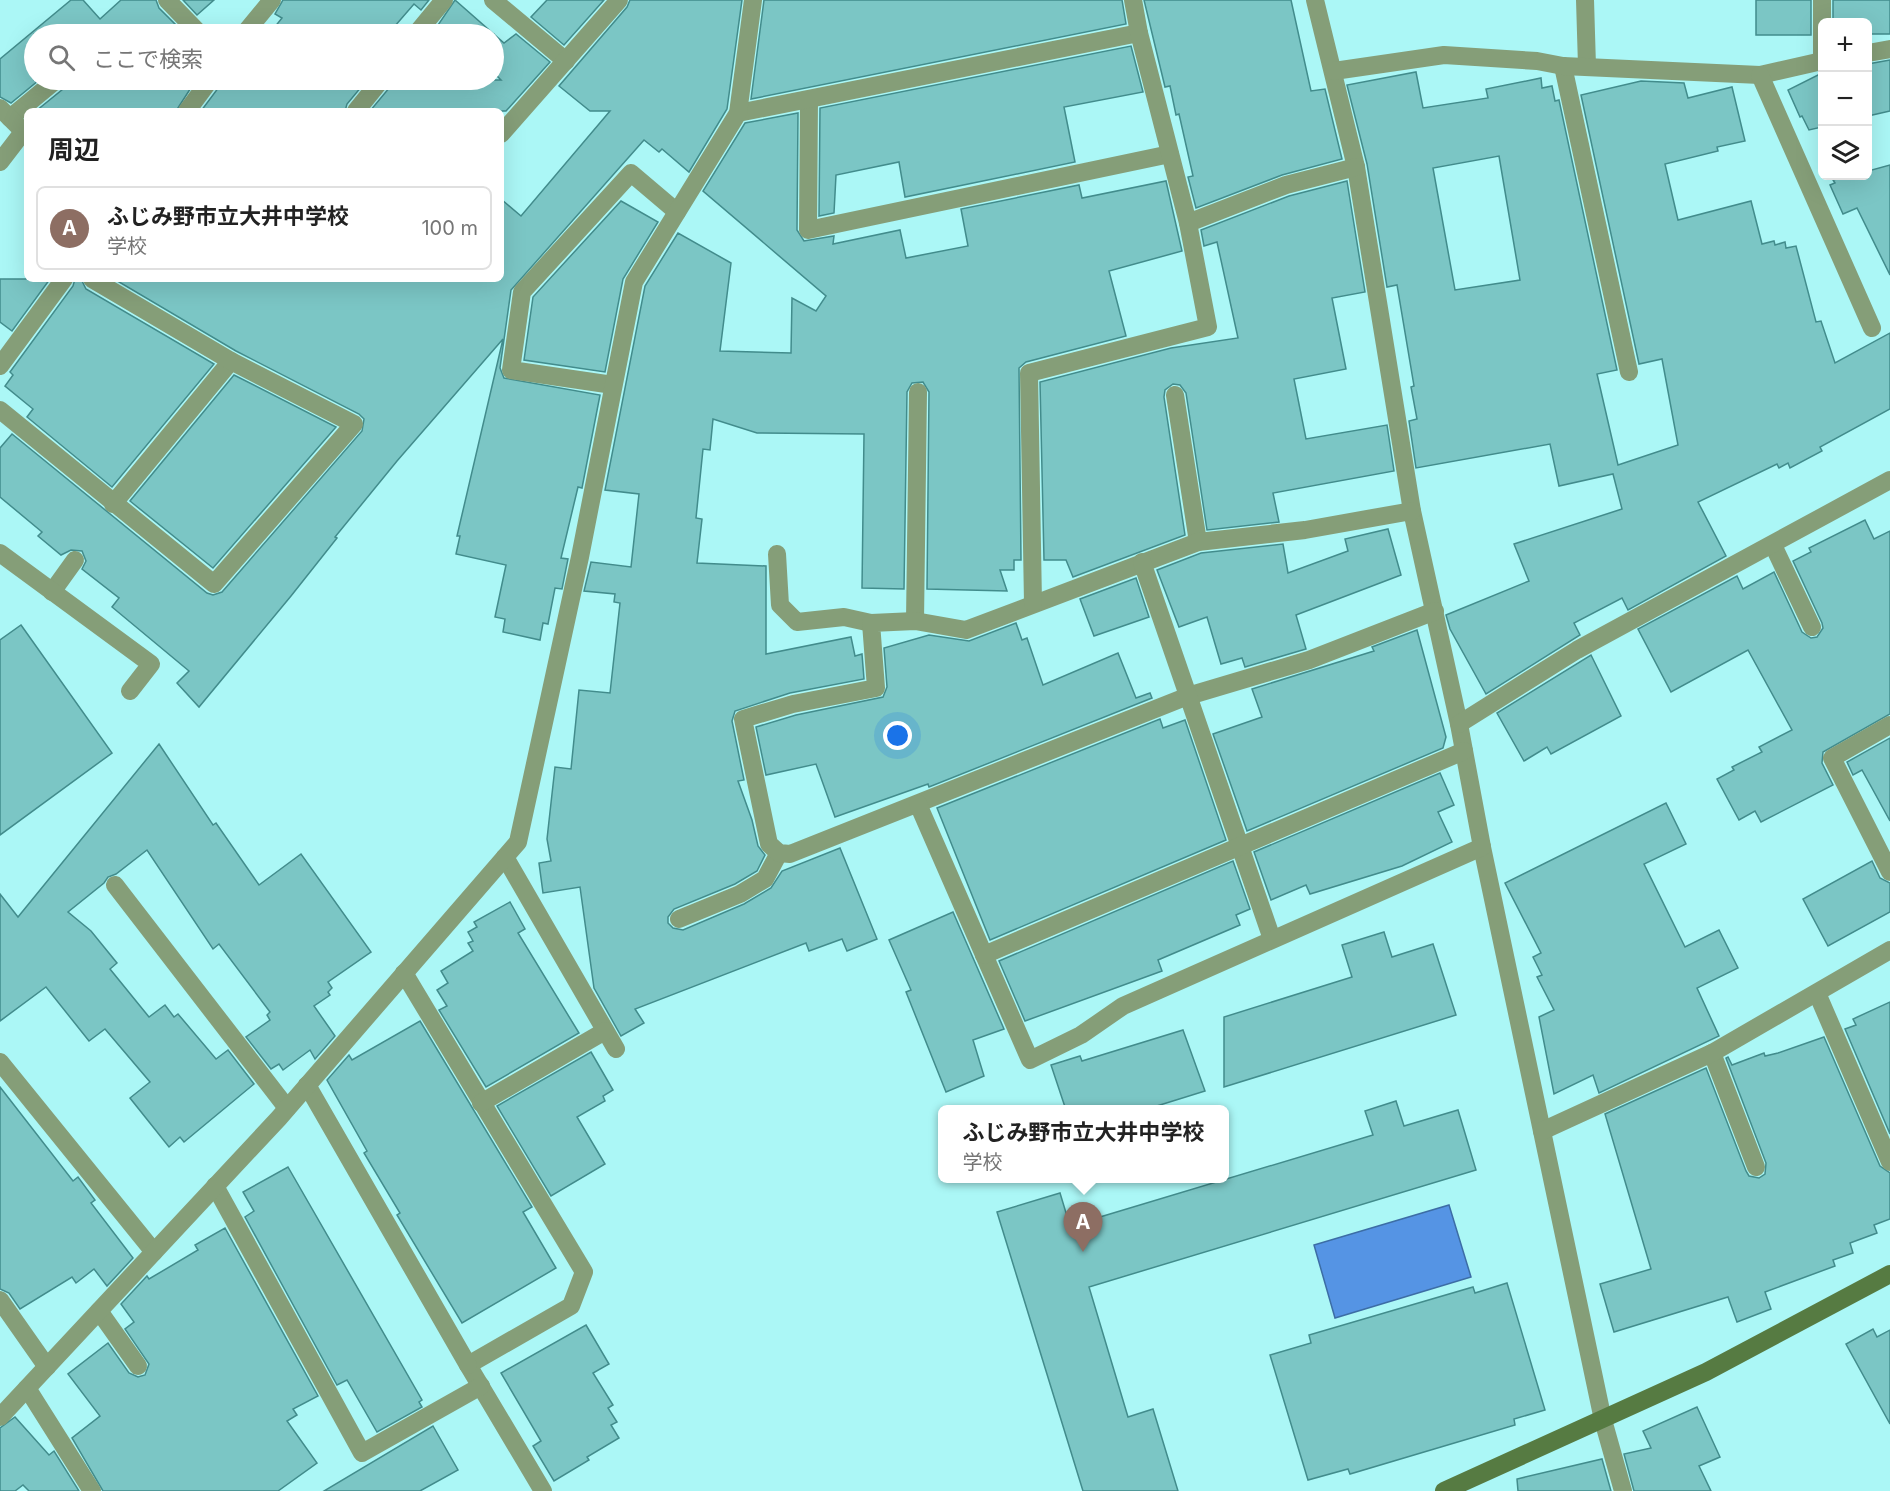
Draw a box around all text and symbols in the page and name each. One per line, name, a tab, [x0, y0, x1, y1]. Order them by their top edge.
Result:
map controls	[1818, 18, 1872, 180]
button: +	[1818, 18, 1872, 72]
search box	[24, 24, 504, 90]
icon: search	[45, 41, 78, 74]
text: ここで検索	[93, 46, 203, 72]
button: −	[1818, 72, 1872, 126]
button: layers	[1818, 126, 1872, 180]
text: 周辺	[48, 134, 100, 165]
text: ふじみ野市立大井中学校	[107, 203, 349, 229]
text: A	[62, 216, 77, 240]
text: 100 m	[421, 216, 478, 240]
text: 学校	[107, 234, 147, 258]
your location	[883, 721, 912, 750]
popup	[938, 1105, 1229, 1183]
text: ふじみ野市立大井中学校	[962, 1119, 1205, 1145]
text: 学校	[962, 1150, 1002, 1174]
pin: A	[1064, 1202, 1102, 1252]

